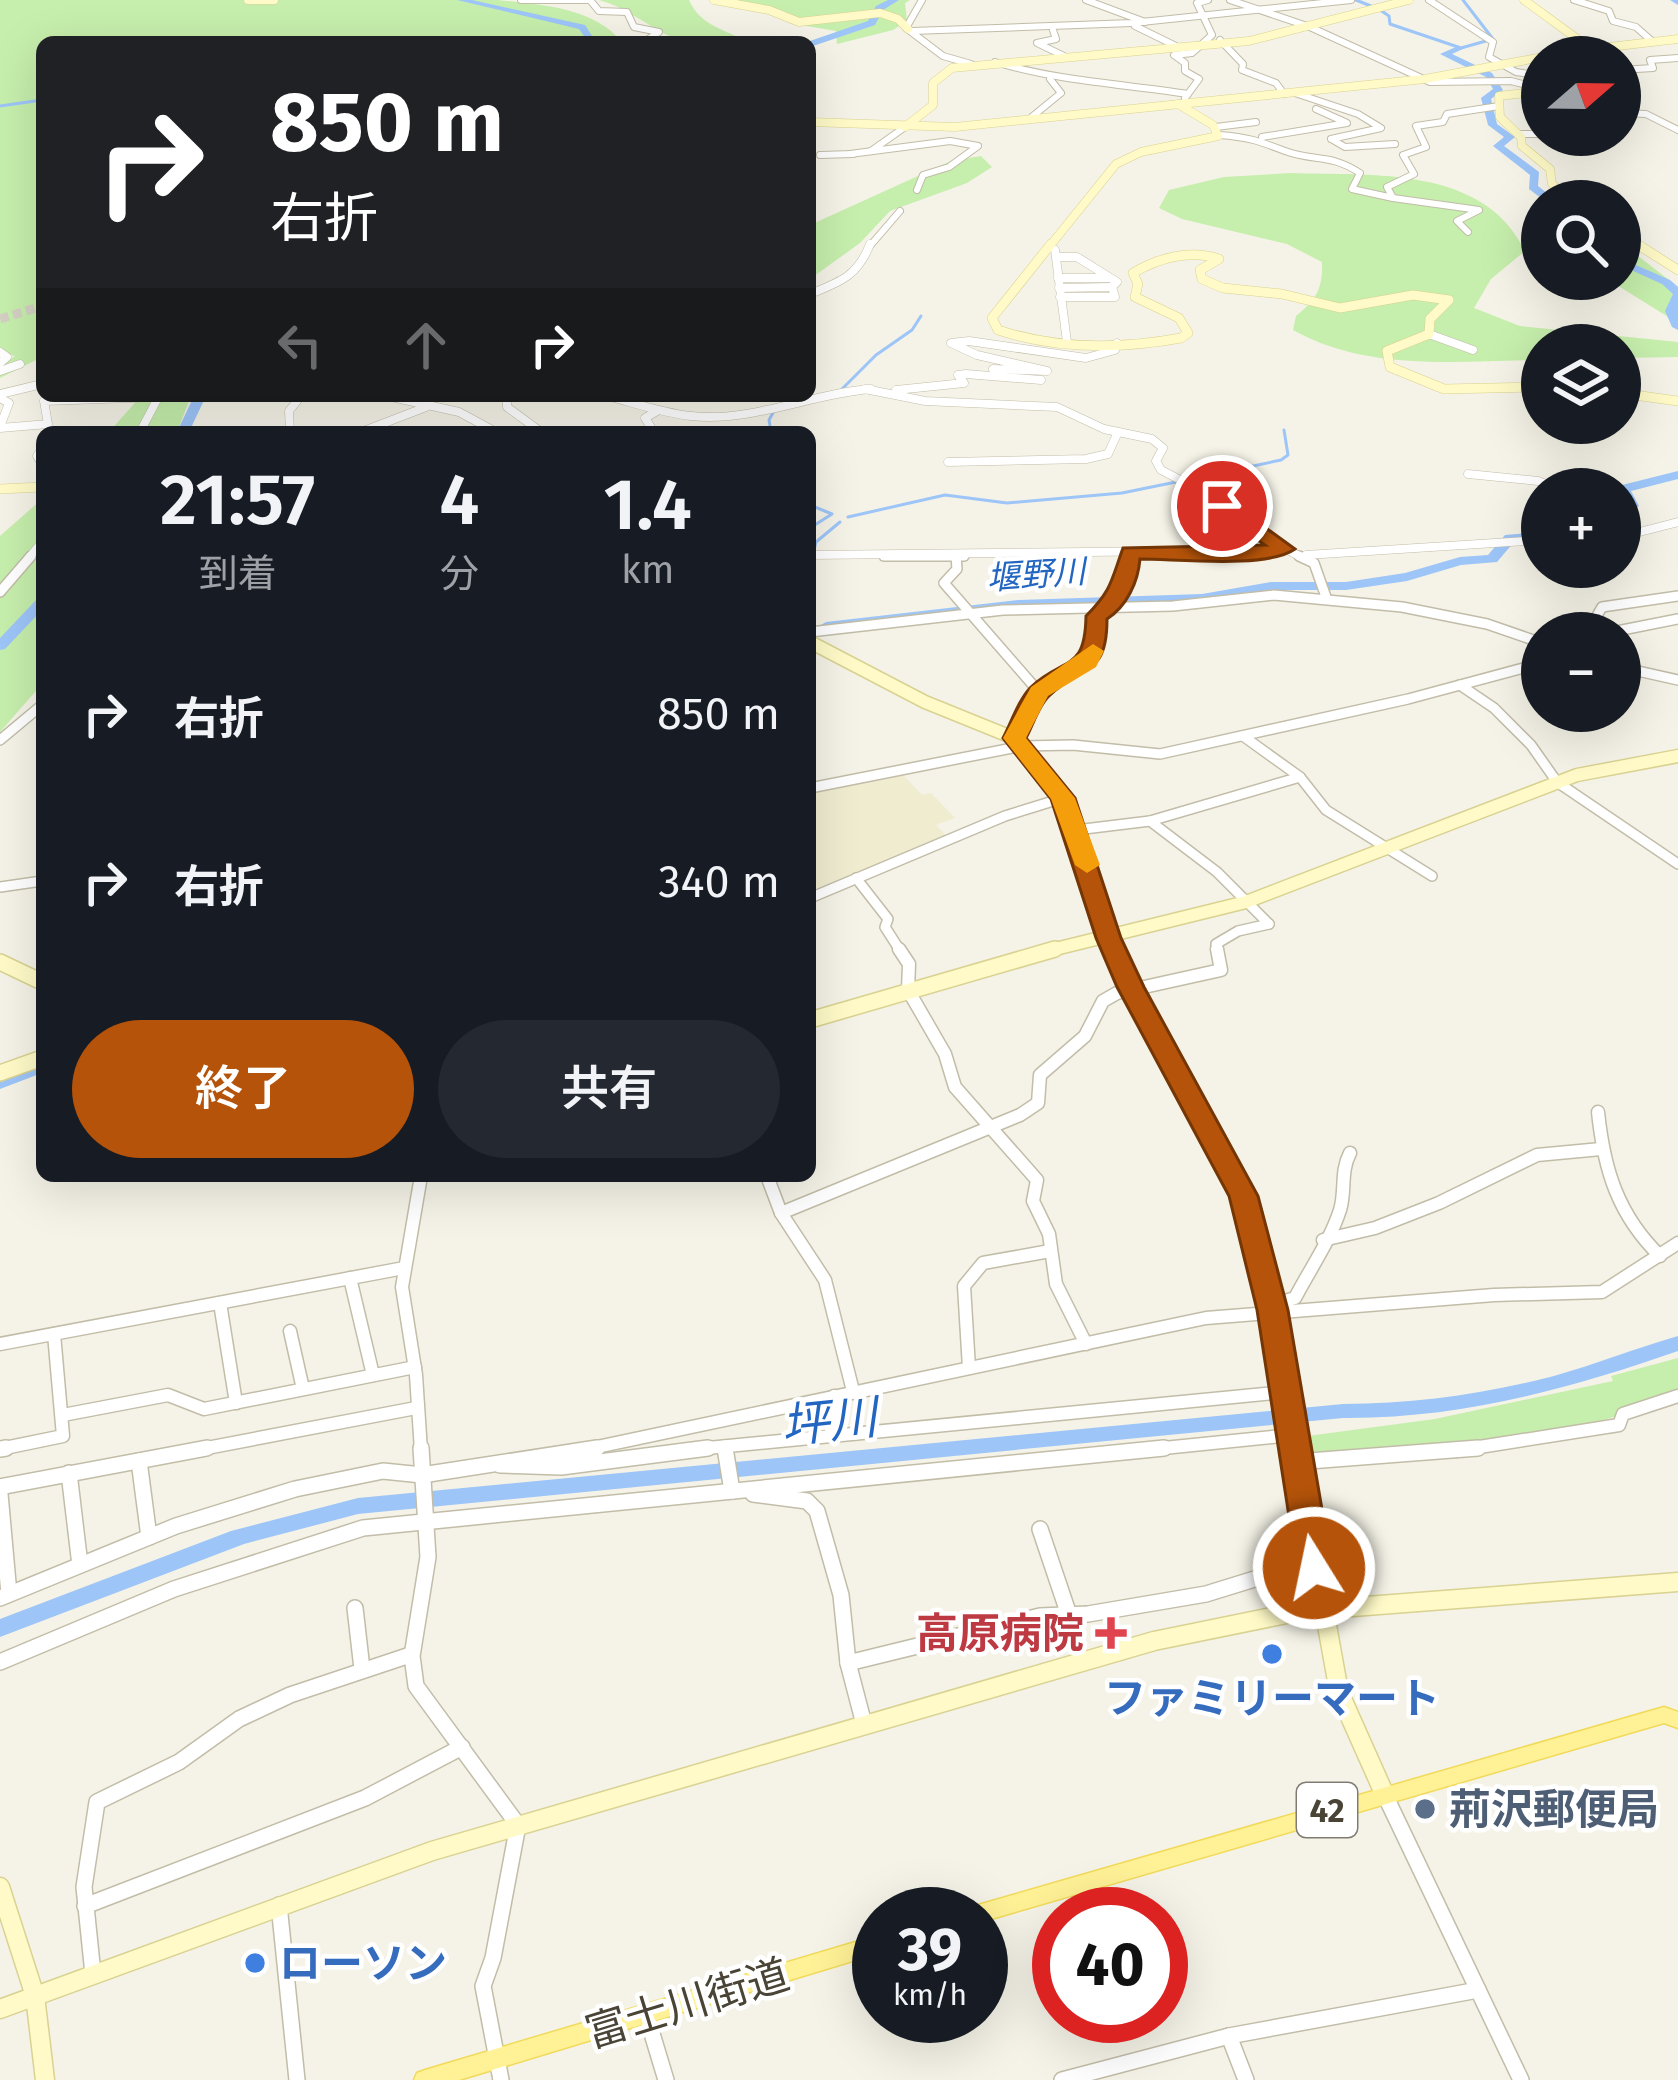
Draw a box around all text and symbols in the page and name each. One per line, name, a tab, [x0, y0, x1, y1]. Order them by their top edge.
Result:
north arrow	[1521, 36, 1641, 156]
map controls	[1521, 36, 1641, 732]
text: 850 m	[270, 72, 504, 173]
icon: right	[72, 84, 228, 240]
button: search	[1521, 180, 1641, 300]
text: 右折	[270, 187, 378, 251]
icon: left	[267, 312, 333, 378]
icon: ahead	[393, 312, 459, 378]
icon: right	[519, 312, 585, 378]
button: layers	[1521, 324, 1641, 444]
pin	[1171, 455, 1273, 557]
text: 21:57	[160, 457, 315, 543]
text: 4	[439, 457, 479, 543]
text: 1.4	[603, 462, 692, 548]
button: +	[1521, 468, 1641, 588]
icon: arrive	[1189, 473, 1255, 539]
text: km	[621, 547, 674, 593]
text: 到着	[199, 551, 277, 597]
text: 分	[440, 551, 479, 597]
water label: 堰野川	[985, 551, 1090, 598]
button: −	[1521, 612, 1641, 732]
icon: right	[72, 681, 138, 747]
text: 850 m	[657, 687, 780, 741]
text: 右折	[174, 692, 264, 746]
icon: right	[72, 849, 138, 915]
text: 340 m	[658, 855, 780, 909]
text: 右折	[174, 860, 264, 914]
button: 終了	[72, 1020, 414, 1158]
button: 共有	[438, 1020, 780, 1158]
water label: 坪川	[778, 1388, 885, 1456]
position arrow	[1251, 1505, 1377, 1631]
place label: 高原病院	[916, 1609, 1084, 1659]
marker: 高原病院	[1095, 1617, 1127, 1649]
marker: ファミリーマート	[1259, 1641, 1285, 1667]
place label: ファミリーマート	[1104, 1674, 1440, 1724]
road number: 42	[1297, 1783, 1357, 1837]
place label: 荊沢郵便局	[1449, 1785, 1659, 1835]
marker: 荊沢郵便局	[1412, 1796, 1438, 1822]
speed limit sign: 40	[1032, 1887, 1188, 2043]
text: 39	[898, 1914, 962, 1986]
place label: ローソン	[279, 1939, 447, 1989]
street label: 富士川街道	[580, 1949, 795, 2059]
marker: ローソン	[242, 1950, 268, 1976]
text: km/h	[893, 1977, 967, 2013]

